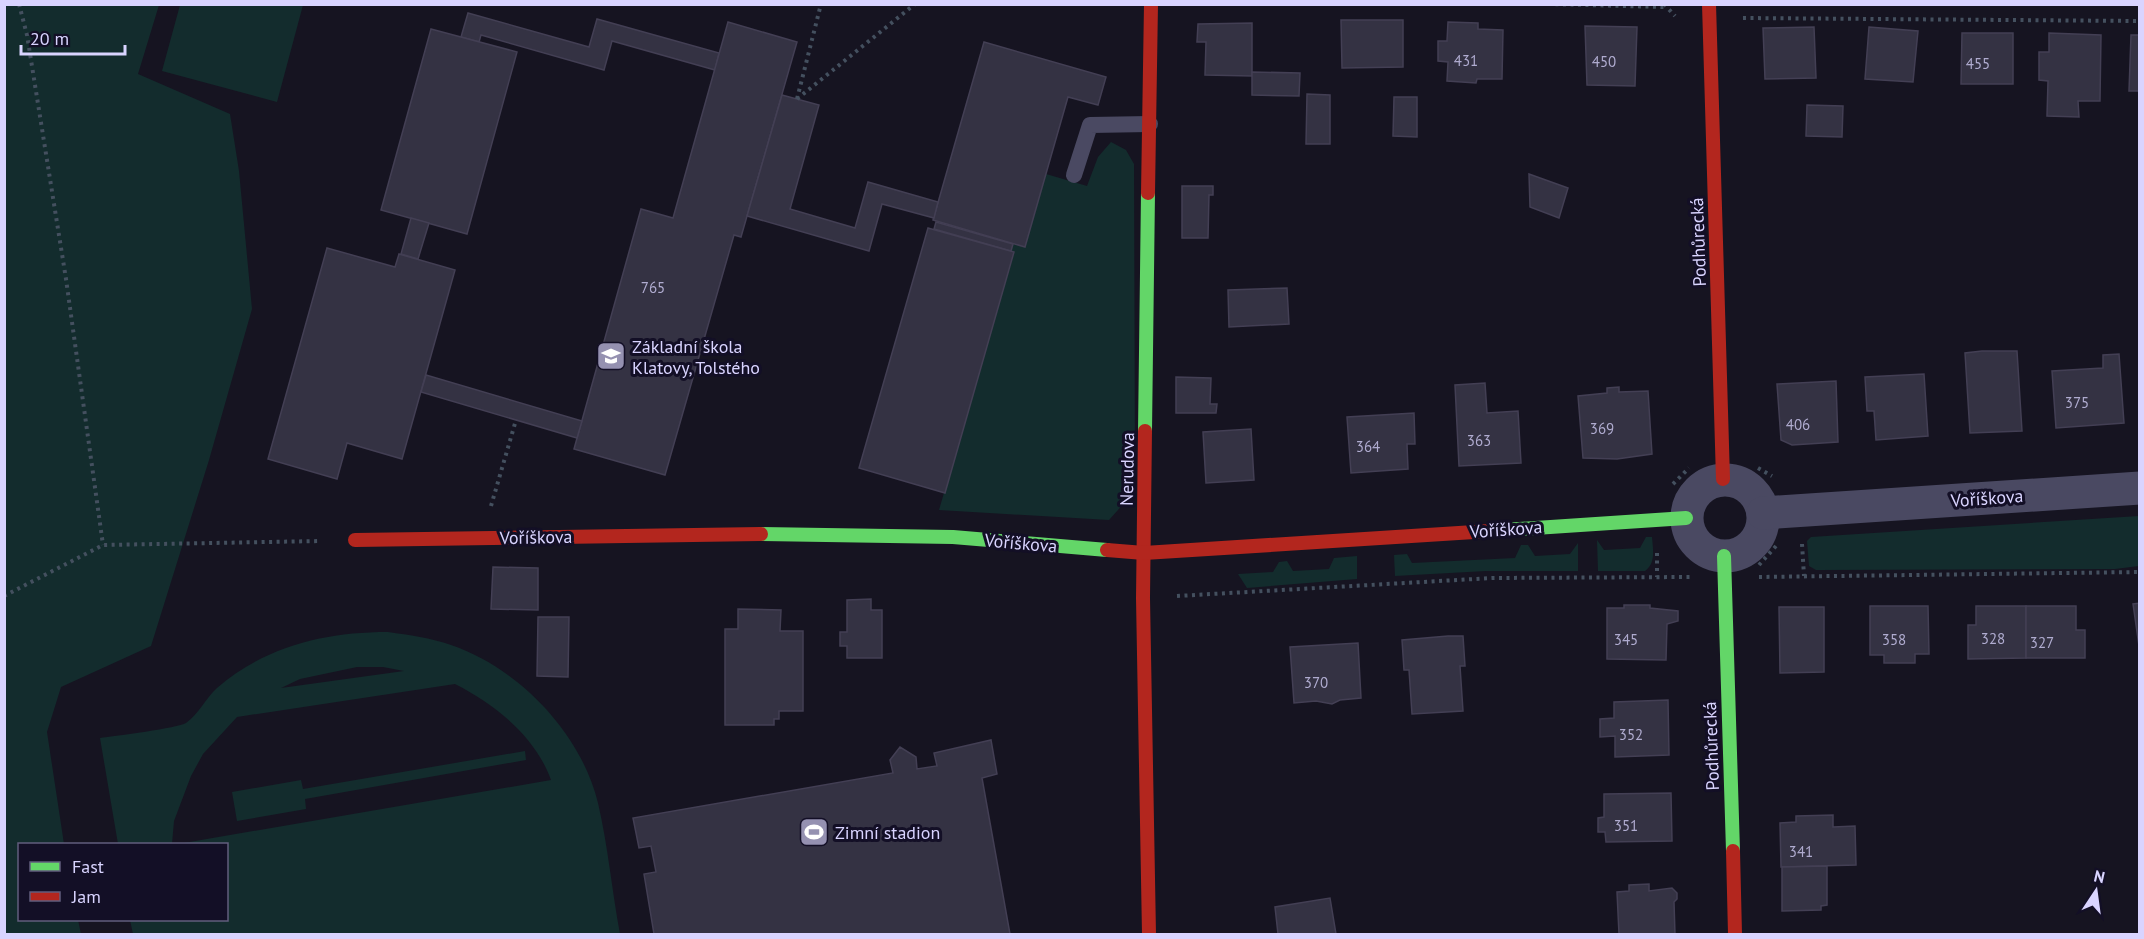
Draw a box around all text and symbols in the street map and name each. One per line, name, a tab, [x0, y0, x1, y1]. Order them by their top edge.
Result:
scale bar	[21, 18, 124, 56]
text: 20 m	[30, 27, 69, 50]
house number: 431	[1454, 51, 1478, 70]
house number: 450	[1592, 52, 1616, 71]
house number: 455	[1966, 54, 1990, 73]
street label: Podhůrecká	[1685, 197, 1711, 287]
house number: 765	[641, 278, 665, 297]
place label: Základní škola Klatovy, Tolstého	[632, 335, 760, 379]
school or university icon: Základní škola Klatovy, Tolstého	[595, 340, 627, 372]
house number: 375	[2065, 393, 2089, 412]
house number: 406	[1786, 415, 1810, 434]
house number: 369	[1590, 419, 1614, 438]
house number: 363	[1467, 431, 1491, 450]
street label: Nerudova	[1115, 432, 1139, 506]
house number: 364	[1356, 437, 1380, 456]
street label: Voříškova	[1949, 484, 2024, 512]
street label: Voříškova	[1468, 515, 1543, 543]
street label: Voříškova	[498, 525, 573, 549]
street label: Voříškova	[983, 528, 1058, 558]
house number: 328	[1981, 629, 2005, 648]
house number: 345	[1614, 630, 1638, 649]
house number: 358	[1882, 630, 1906, 649]
house number: 327	[2030, 633, 2054, 652]
house number: 370	[1304, 673, 1328, 692]
street label: Podhůrecká	[1698, 701, 1724, 791]
house number: 352	[1619, 725, 1643, 744]
sports icon: Zimní stadion	[798, 816, 830, 848]
house number: 351	[1614, 816, 1638, 835]
place label: Zimní stadion	[835, 821, 940, 844]
house number: 341	[1789, 842, 1813, 861]
legend	[18, 843, 228, 921]
text: Fast	[72, 855, 104, 878]
north arrow	[2066, 861, 2126, 921]
text: N	[2092, 865, 2107, 887]
text: Jam	[71, 885, 101, 908]

